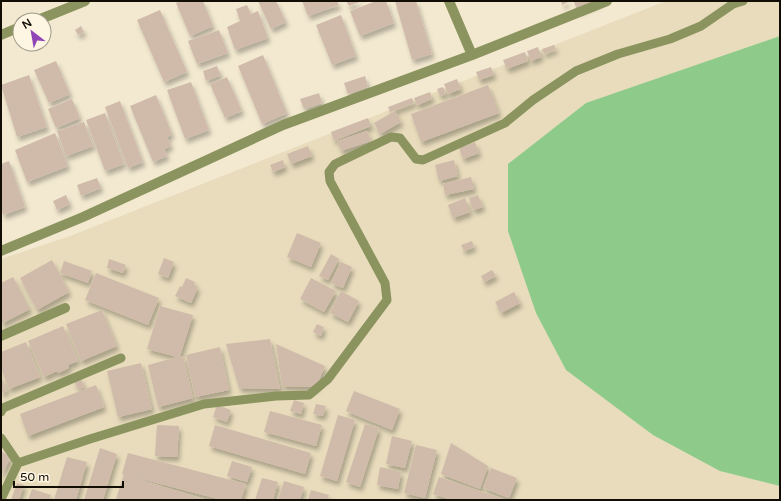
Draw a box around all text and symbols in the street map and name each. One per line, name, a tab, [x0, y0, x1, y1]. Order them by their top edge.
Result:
north arrow	[12, 12, 52, 52]
text: N	[20, 16, 34, 32]
scale bar	[14, 463, 123, 489]
text: 50 m	[20, 470, 49, 484]

